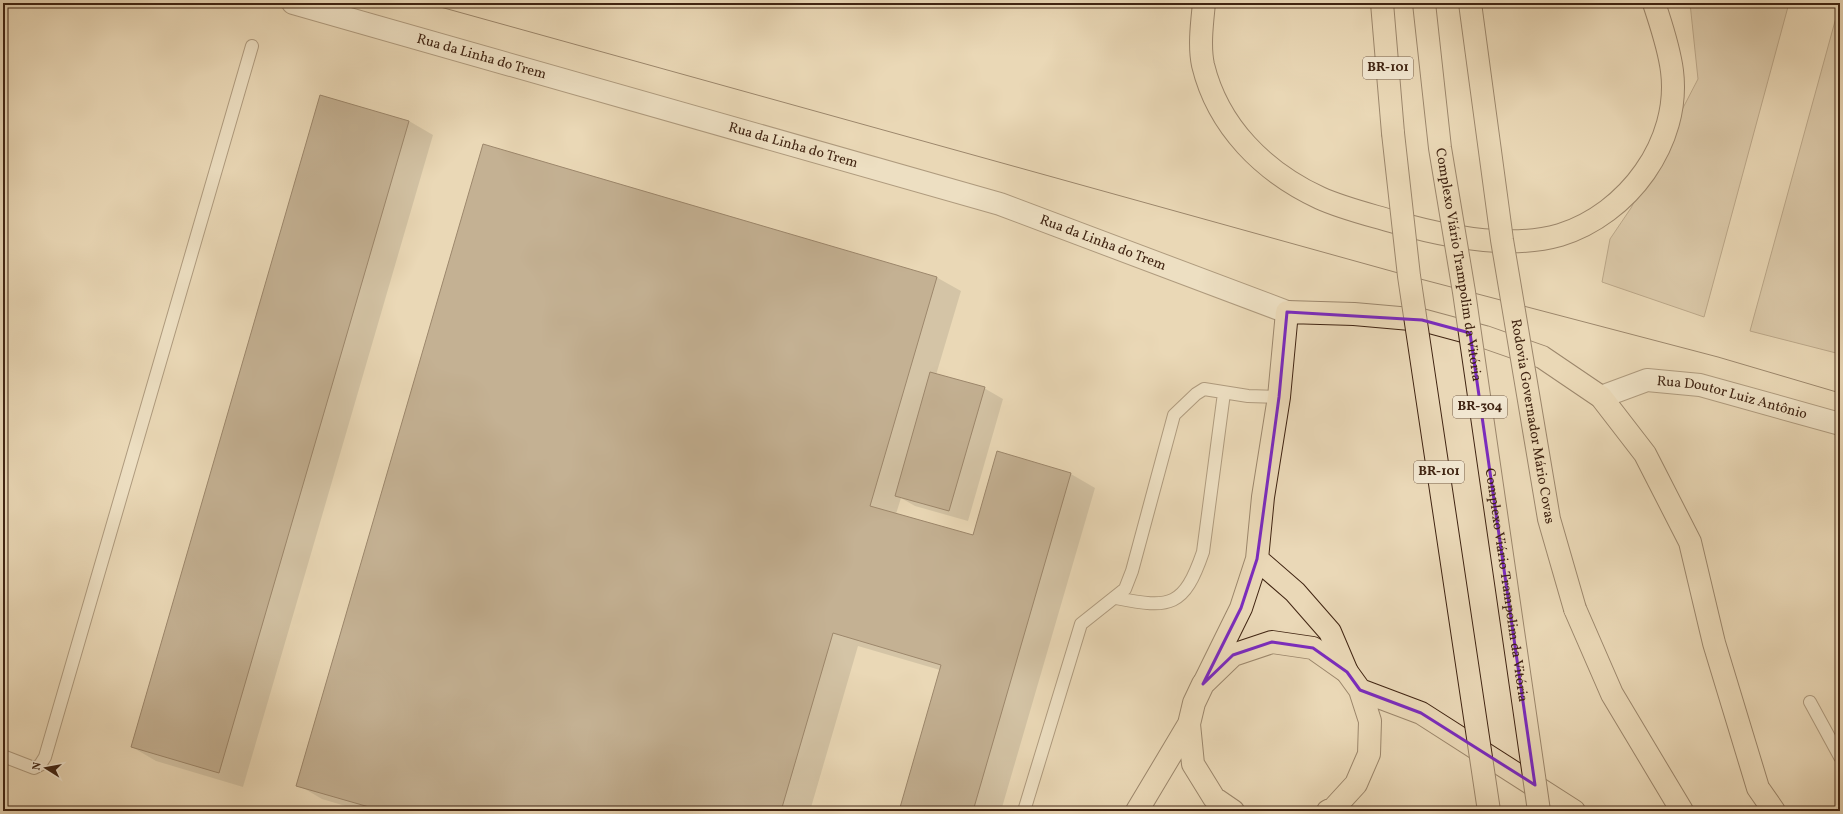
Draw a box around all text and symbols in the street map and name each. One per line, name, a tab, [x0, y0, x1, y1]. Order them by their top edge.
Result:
street label: Rua da Linha do Trem	[415, 29, 549, 84]
road number: BR-101	[1363, 57, 1413, 79]
street label: Rua da Linha do Trem	[726, 118, 860, 173]
street label: Complexo Viário Trampolim da Vitória	[1431, 146, 1486, 383]
street label: Rua da Linha do Trem	[1037, 210, 1169, 275]
street label: Rodovia Governador Mário Covas	[1506, 317, 1559, 526]
street label: Rua Doutor Luiz Antônio	[1656, 371, 1809, 424]
road number: BR-304	[1453, 396, 1507, 418]
road number: BR-101	[1414, 461, 1464, 483]
street label: Complexo Viário Trampolim da Vitória	[1480, 467, 1533, 703]
north arrow	[26, 748, 66, 788]
text: N	[30, 761, 46, 772]

